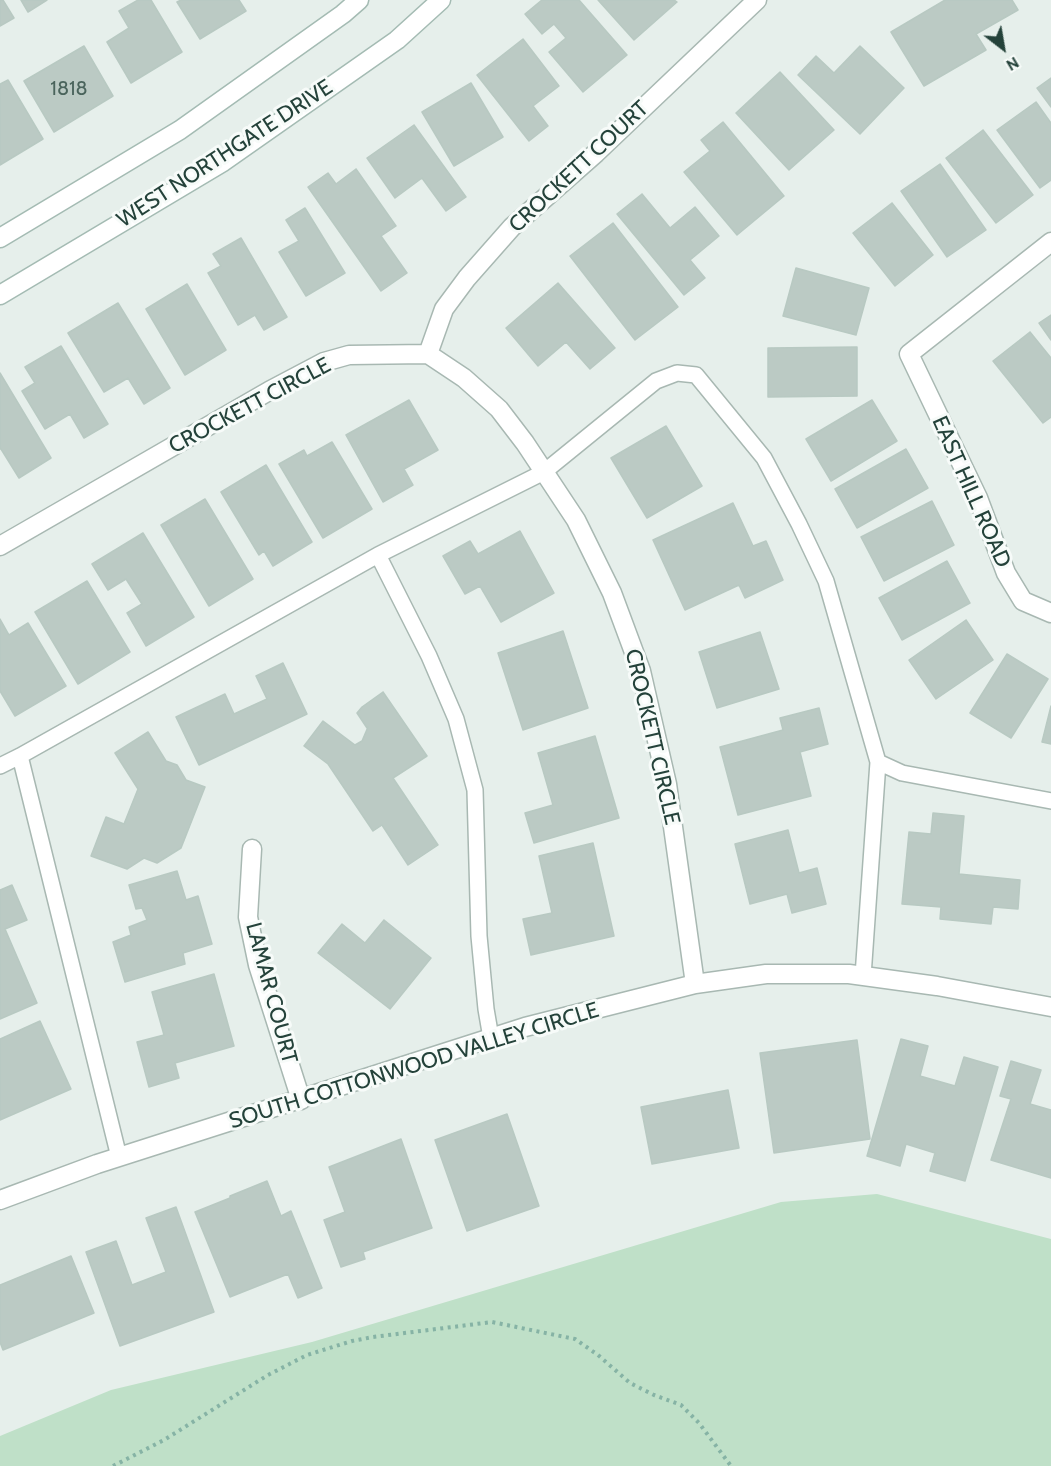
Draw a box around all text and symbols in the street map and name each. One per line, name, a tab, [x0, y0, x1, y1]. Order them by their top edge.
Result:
north arrow	[973, 18, 1033, 78]
text: N	[1003, 53, 1022, 75]
street label: WEST NORTHGATE DRIVE	[112, 74, 338, 234]
house number: 1818	[50, 77, 88, 101]
street label: CROCKETT COURT	[504, 96, 654, 238]
street label: CROCKETT CIRCLE	[165, 352, 335, 460]
street label: EAST HILL ROAD	[926, 412, 1016, 572]
street label: CROCKETT CIRCLE	[619, 647, 685, 827]
street label: LAMAR COURT	[239, 920, 303, 1066]
street label: SOUTH COTTONWOOD VALLEY CIRCLE	[226, 997, 602, 1135]

